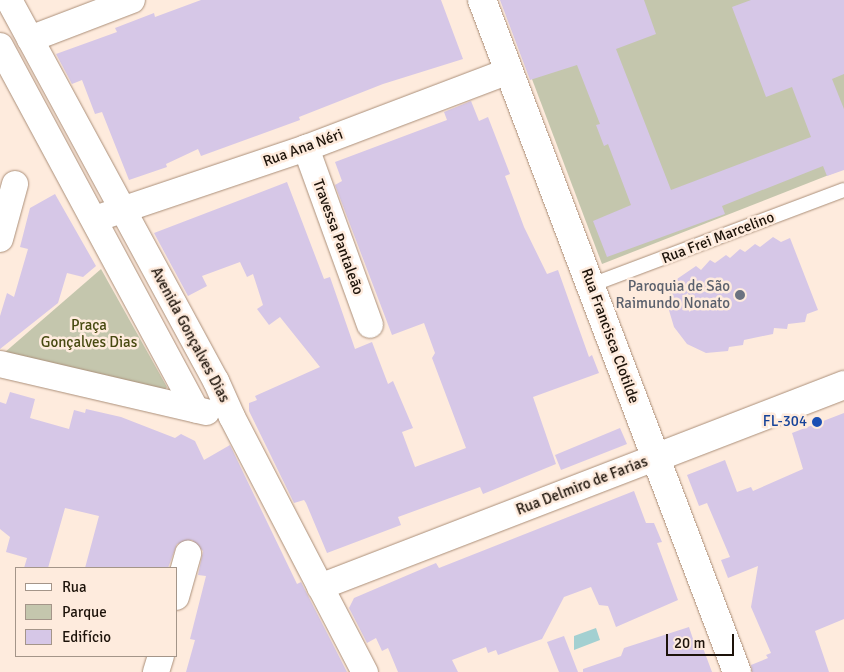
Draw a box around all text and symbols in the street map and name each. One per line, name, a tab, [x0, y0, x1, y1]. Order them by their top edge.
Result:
street label: Rua Ana Néri	[261, 125, 345, 171]
street label: Travessa Pantaleão	[309, 177, 367, 297]
street label: Rua Frei Marcelino	[659, 208, 777, 268]
street label: Avenida Gonçalves Dias	[147, 264, 233, 406]
street label: Rua Francisca Clotilde	[577, 266, 643, 406]
place label: Paroquia de São Raimundo Nonato	[615, 277, 730, 312]
marker: Paroquia de São Raimundo Nonato	[734, 289, 746, 301]
park label: Praça Gonçalves Dias	[41, 316, 137, 351]
place label: FL-304	[763, 413, 807, 431]
marker: FL-304	[811, 416, 823, 428]
street label: Rua Delmiro de Farias	[514, 453, 650, 519]
legend	[15, 567, 178, 657]
text: Rua	[62, 578, 87, 596]
text: Parque	[62, 603, 107, 621]
scale bar	[669, 624, 736, 656]
text: Edifício	[62, 628, 111, 646]
text: 20 m	[674, 634, 705, 652]

